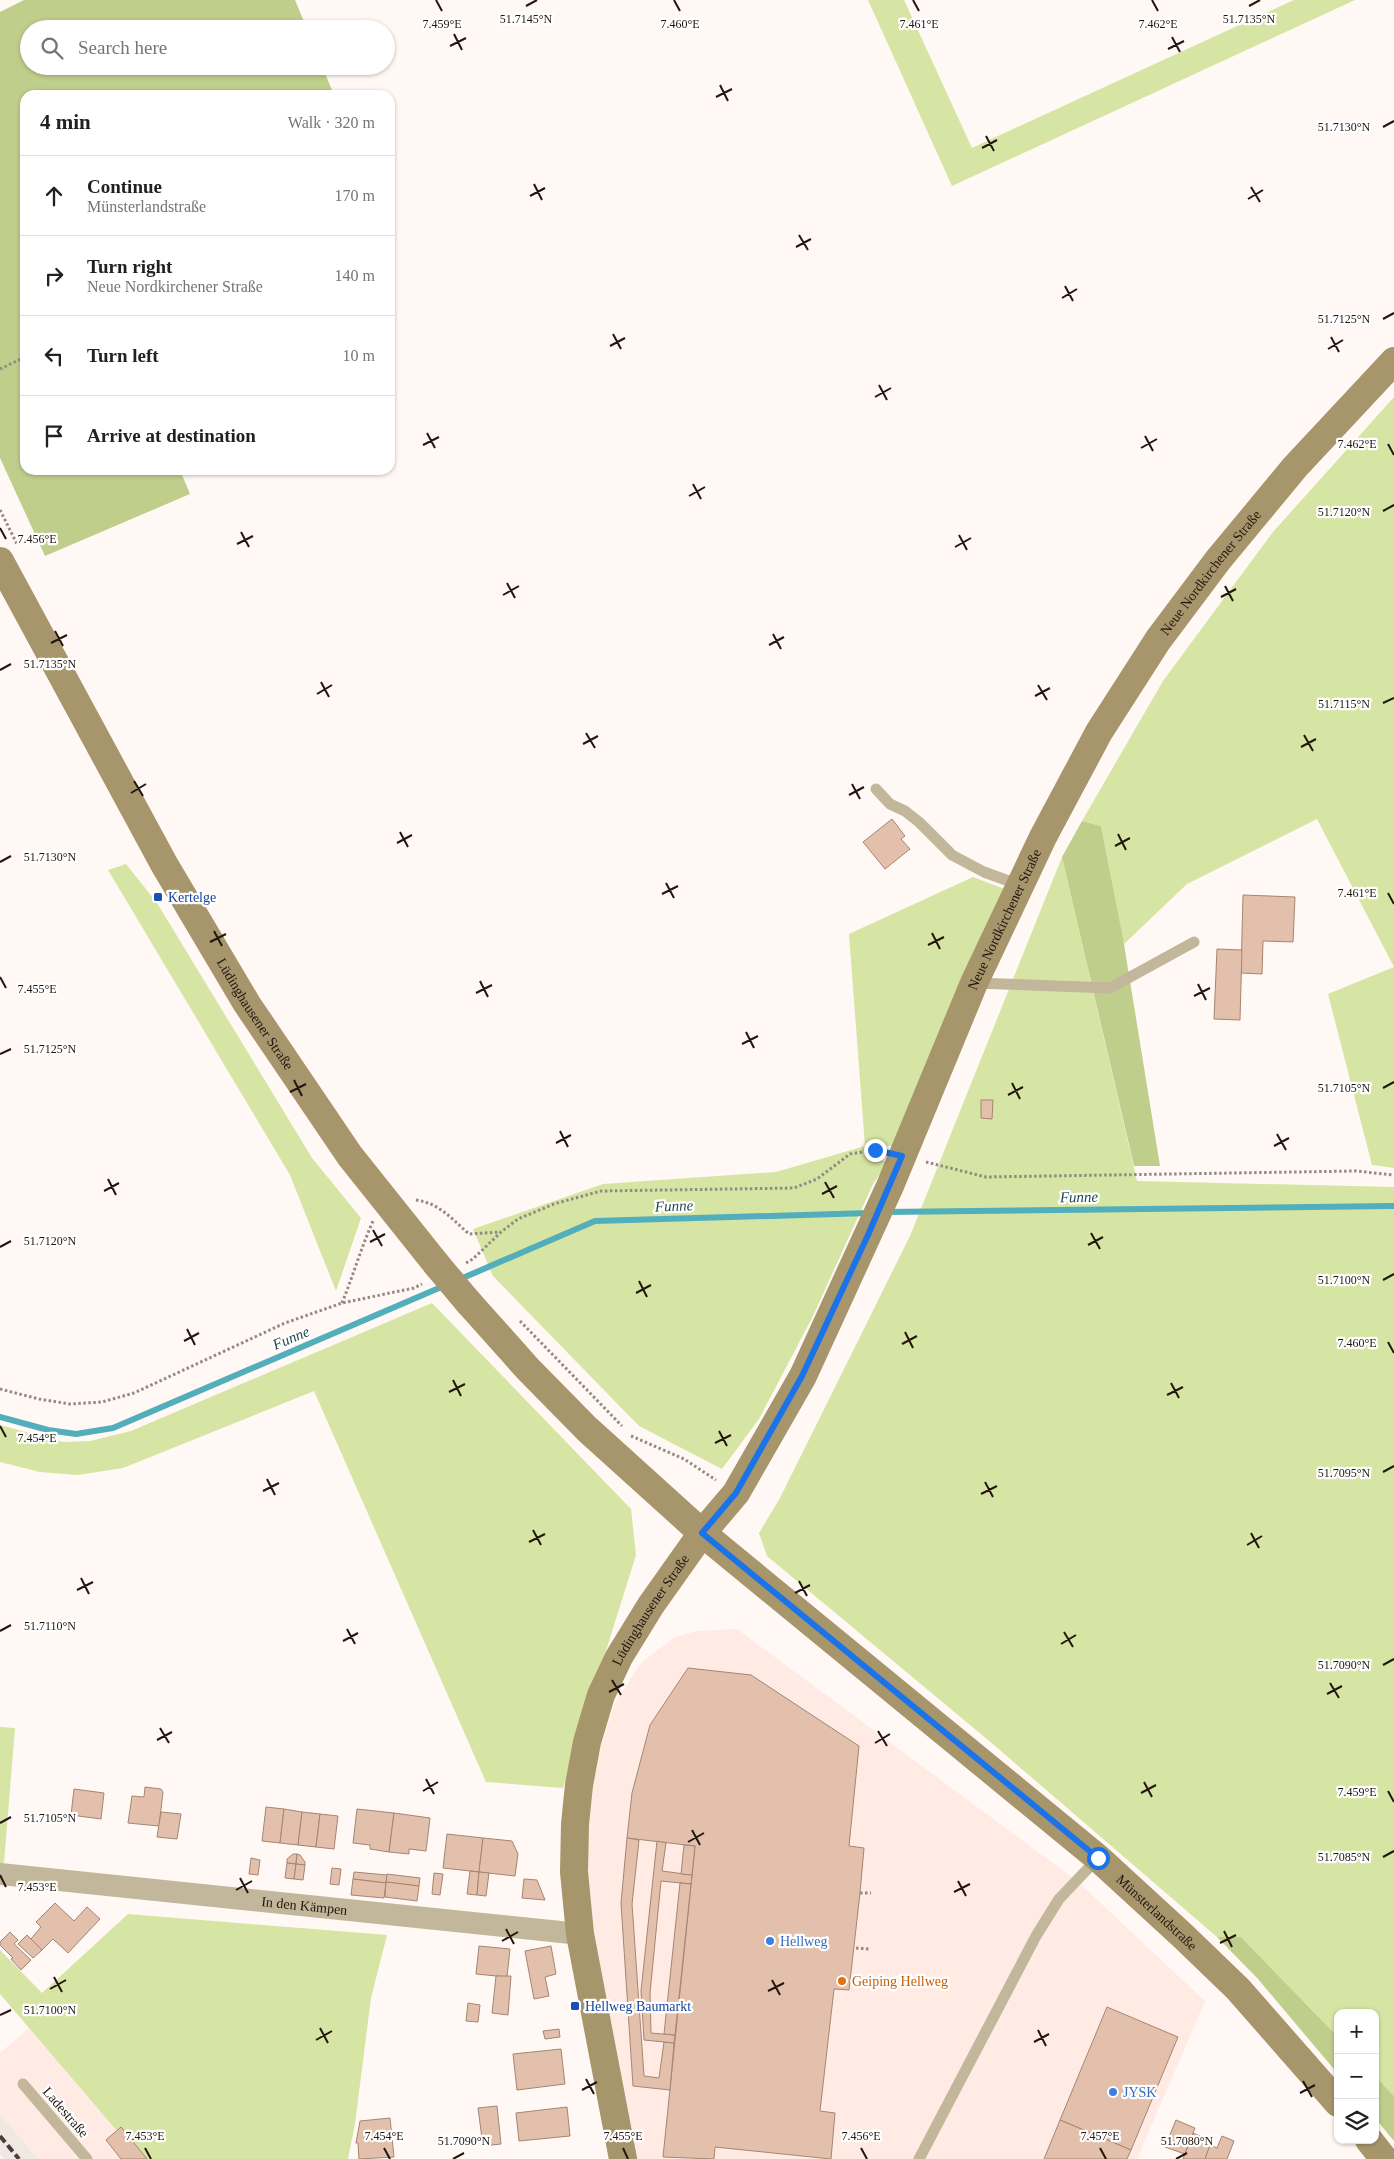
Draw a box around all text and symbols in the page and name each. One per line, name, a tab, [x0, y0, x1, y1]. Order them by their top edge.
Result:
text: 51.7145°N	[500, 12, 553, 26]
text: 51.7135°N	[1223, 12, 1276, 26]
text: 7.459°E	[422, 17, 462, 31]
text: 7.460°E	[660, 17, 700, 31]
text: 7.461°E	[899, 17, 939, 31]
text: 7.462°E	[1138, 17, 1178, 31]
search box	[20, 20, 395, 75]
icon: search	[38, 34, 66, 62]
text: Search here	[78, 37, 167, 58]
text: 4 min	[40, 110, 91, 134]
text: Walk · 320 m	[288, 114, 375, 131]
text: 51.7130°N	[1318, 120, 1371, 134]
text: Continue	[87, 176, 162, 197]
icon: ahead	[40, 182, 68, 210]
text: 170 m	[335, 187, 375, 204]
text: Münsterlandstraße	[87, 198, 206, 215]
text: Turn right	[87, 256, 172, 277]
icon: right	[40, 262, 68, 290]
text: 140 m	[335, 267, 375, 284]
text: Neue Nordkirchener Straße	[87, 278, 263, 295]
text: 51.7125°N	[1318, 312, 1371, 326]
icon: left	[40, 342, 68, 370]
text: Turn left	[87, 345, 159, 366]
text: 10 m	[343, 347, 375, 364]
icon: arrive	[40, 422, 68, 450]
text: Arrive at destination	[87, 425, 256, 446]
text: 7.462°E	[1337, 437, 1377, 451]
text: 51.7120°N	[1318, 505, 1371, 519]
street label: Neue Nordkirchener Straße	[1158, 507, 1264, 638]
text: 7.456°E	[17, 532, 57, 546]
text: 51.7135°N	[24, 657, 77, 671]
text: 51.7115°N	[1318, 697, 1370, 711]
street label: Neue Nordkirchener Straße	[965, 847, 1044, 992]
text: 51.7130°N	[24, 850, 77, 864]
text: 7.461°E	[1337, 886, 1377, 900]
place label: Kertelge	[168, 890, 216, 905]
marker: Kertelge	[152, 891, 164, 903]
street label: Lüdinghausener Straße	[214, 956, 296, 1073]
text: 7.455°E	[17, 982, 57, 996]
text: 51.7125°N	[24, 1042, 77, 1056]
text: 51.7105°N	[1318, 1081, 1371, 1095]
route end	[864, 1139, 887, 1162]
water label: Funne	[1059, 1189, 1099, 1205]
water label: Funne	[654, 1197, 694, 1215]
text: 51.7120°N	[24, 1234, 77, 1248]
text: 51.7100°N	[1318, 1273, 1371, 1287]
water label: Funne	[269, 1323, 312, 1353]
text: 7.460°E	[1337, 1336, 1377, 1350]
text: 7.454°E	[17, 1431, 57, 1445]
text: 51.7095°N	[1318, 1466, 1371, 1480]
street label: Lüdinghausener Straße	[609, 1552, 692, 1668]
text: 51.7110°N	[24, 1619, 76, 1633]
text: 51.7090°N	[1318, 1658, 1371, 1672]
text: 7.459°E	[1337, 1785, 1377, 1799]
text: 51.7105°N	[24, 1811, 77, 1825]
route start	[1087, 1847, 1110, 1870]
text: 51.7085°N	[1318, 1850, 1371, 1864]
street label: Münsterlandstraße	[1113, 1872, 1200, 1953]
text: 7.453°E	[17, 1880, 57, 1894]
street label: In den Kämpen	[261, 1894, 348, 1918]
place label: Hellweg	[780, 1934, 827, 1949]
marker: Hellweg	[764, 1935, 776, 1947]
place label: Geiping Hellweg	[852, 1974, 948, 1989]
marker: Geiping Hellweg	[836, 1975, 848, 1987]
place label: Hellweg Baumarkt	[585, 1999, 691, 2014]
marker: Hellweg Baumarkt	[569, 2000, 581, 2012]
text: 51.7100°N	[24, 2003, 77, 2017]
map controls	[1334, 2009, 1379, 2144]
button: +	[1334, 2009, 1379, 2054]
button: −	[1334, 2054, 1379, 2099]
street label: Ladestraße	[40, 2084, 91, 2140]
place label: JYSK	[1123, 2085, 1156, 2100]
marker: JYSK	[1107, 2086, 1119, 2098]
button: layers	[1334, 2099, 1379, 2144]
text: 7.453°E	[125, 2129, 165, 2143]
text: 7.454°E	[364, 2129, 404, 2143]
text: 7.455°E	[603, 2129, 643, 2143]
text: 7.456°E	[841, 2129, 881, 2143]
text: 7.457°E	[1080, 2129, 1120, 2143]
text: 51.7090°N	[438, 2134, 491, 2148]
text: 51.7080°N	[1161, 2134, 1214, 2148]

